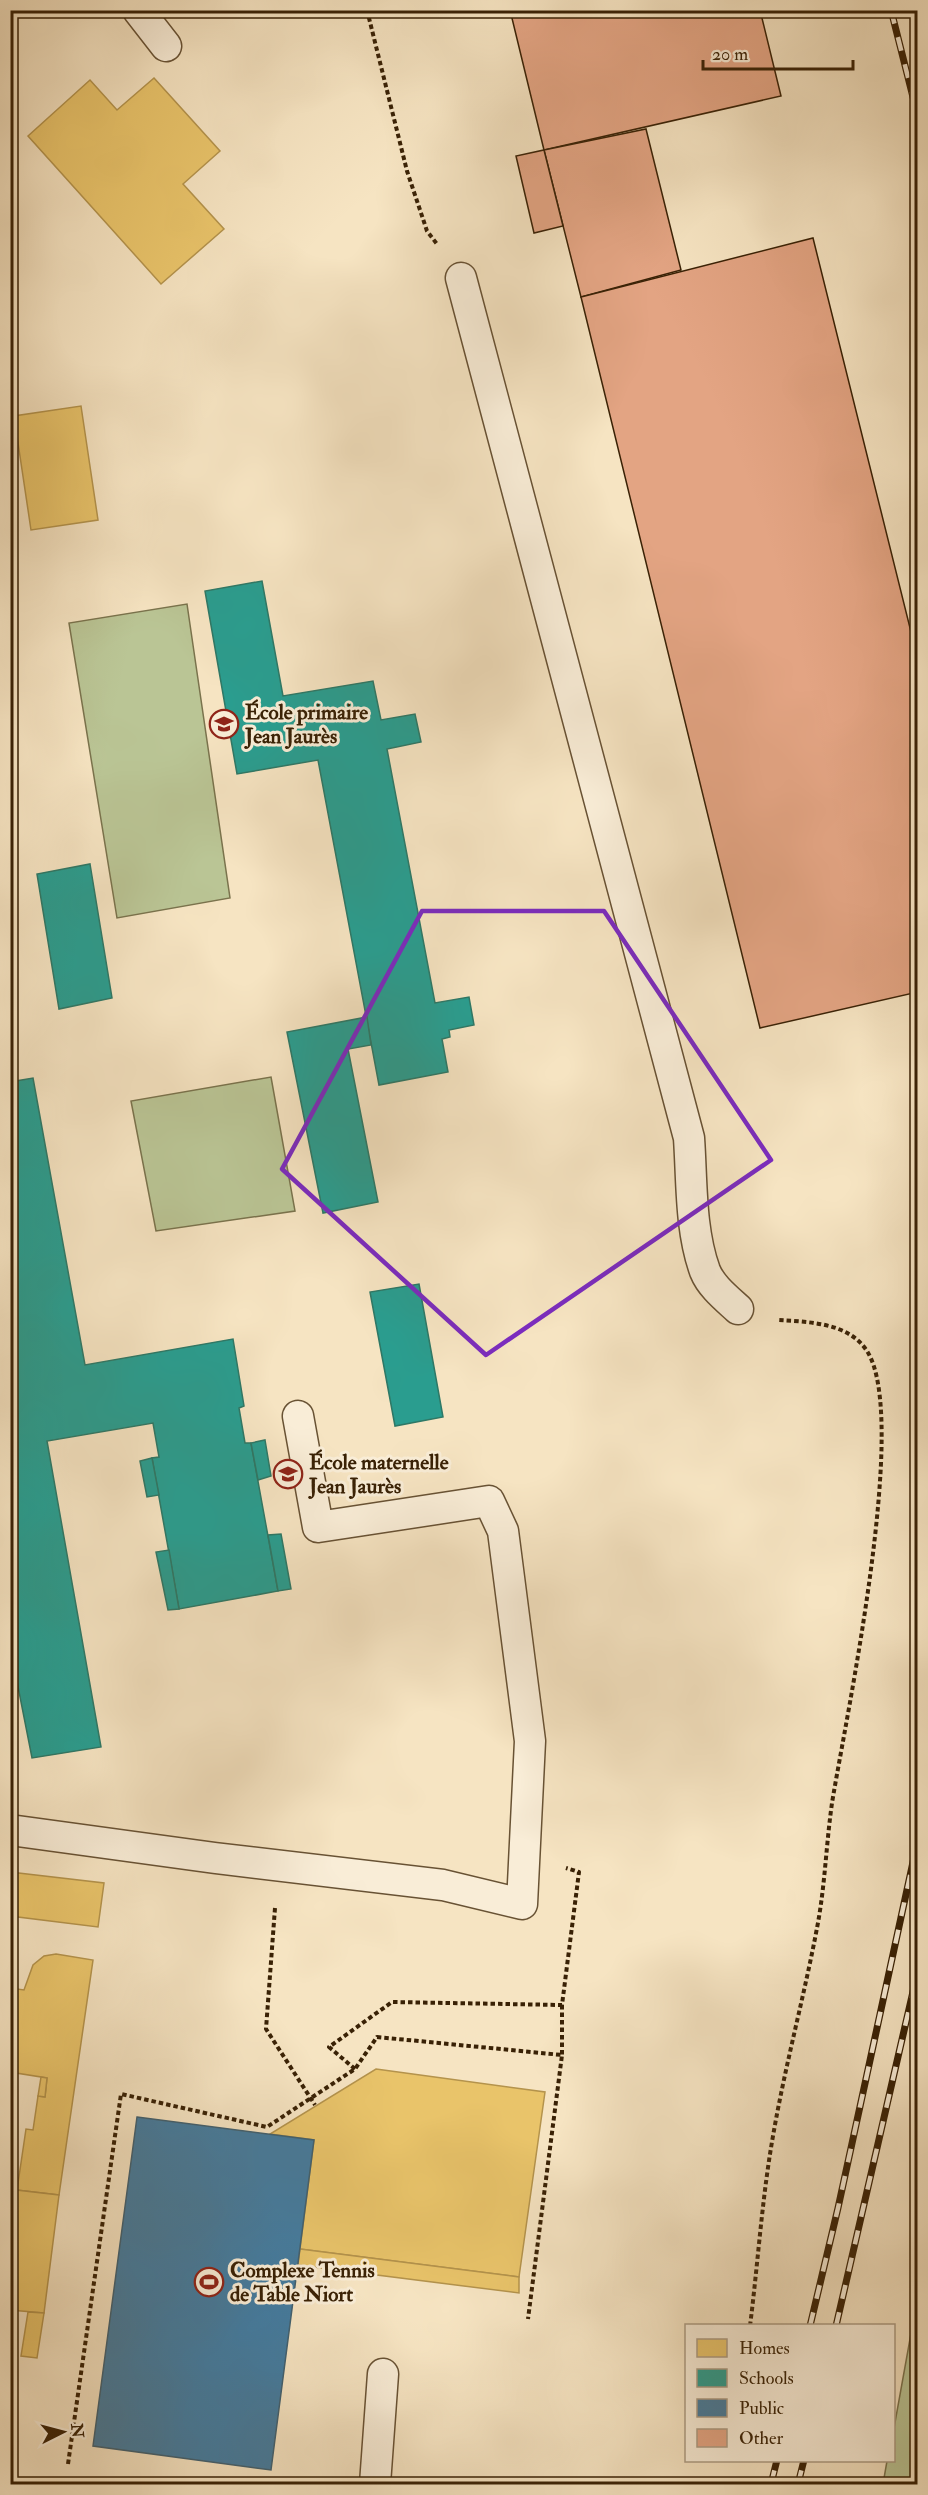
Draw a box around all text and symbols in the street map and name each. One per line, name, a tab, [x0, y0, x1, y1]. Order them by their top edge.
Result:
scale bar	[703, 33, 853, 71]
text: 20 m	[712, 43, 748, 66]
place label: École primaire Jean Jaurès	[244, 699, 368, 750]
school or university icon: École primaire Jean Jaurès	[208, 708, 240, 740]
place label: École maternelle Jean Jaurès	[308, 1449, 449, 1500]
school or university icon: École maternelle Jean Jaurès	[272, 1458, 304, 1490]
place label: Complexe Tennis de Table Niort	[230, 2257, 375, 2308]
sports icon: Complexe Tennis de Table Niort	[193, 2266, 225, 2298]
legend	[685, 2324, 895, 2462]
text: Homes	[739, 2337, 790, 2360]
text: Schools	[739, 2367, 794, 2390]
text: Public	[739, 2397, 784, 2420]
north arrow	[33, 2402, 93, 2462]
text: N	[66, 2421, 88, 2439]
text: Other	[739, 2427, 783, 2450]

